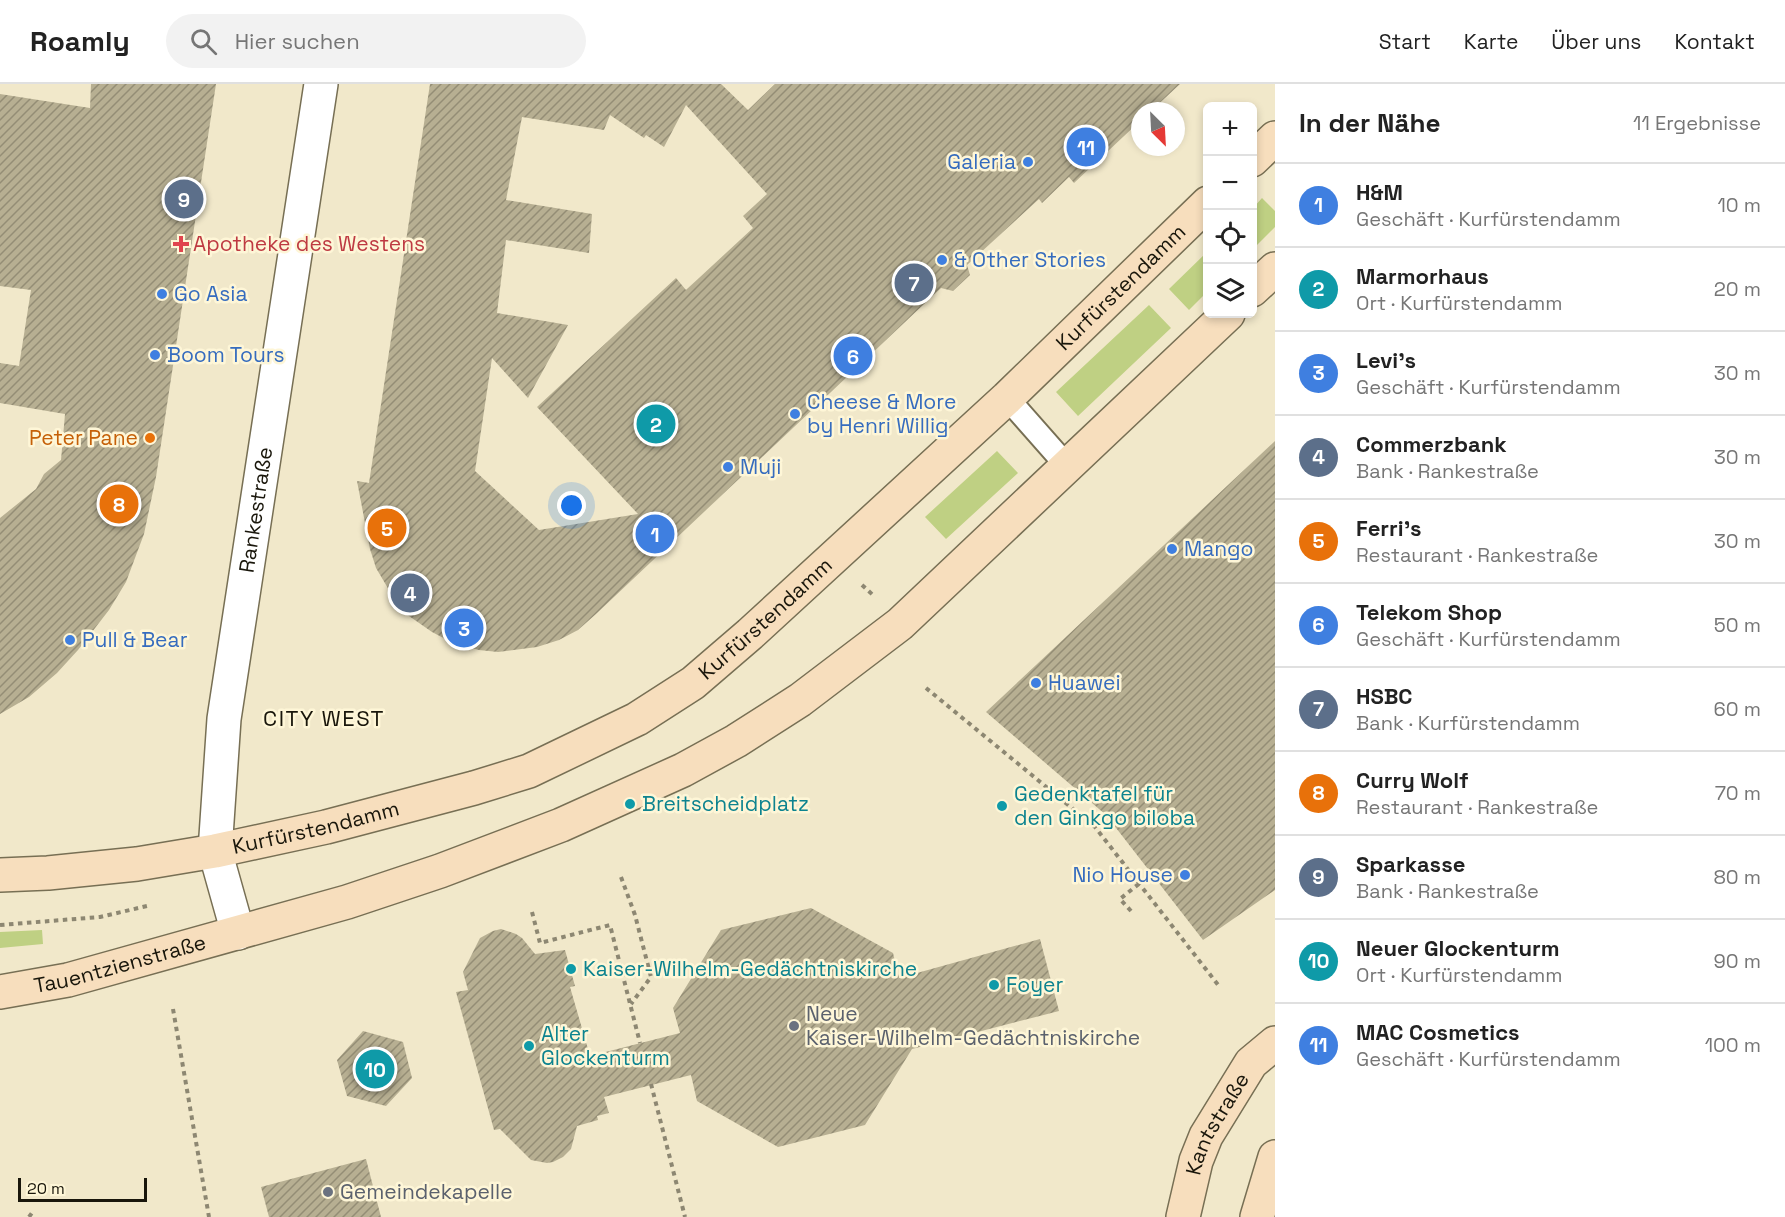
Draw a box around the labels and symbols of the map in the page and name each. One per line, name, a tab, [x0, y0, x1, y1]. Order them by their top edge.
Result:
north arrow	[1131, 102, 1185, 156]
pin: 11	[1066, 124, 1106, 170]
place label: Galeria	[947, 148, 1016, 175]
marker: Galeria	[1021, 155, 1035, 169]
pin: 9	[164, 176, 204, 222]
street label: Kurfürstendamm	[1050, 218, 1191, 356]
place label: Apotheke des Westens	[193, 230, 425, 257]
marker: Apotheke des Westens	[174, 237, 188, 251]
place label: & Other Stories	[954, 246, 1106, 273]
marker: & Other Stories	[935, 253, 949, 267]
pin: 7	[894, 260, 934, 306]
place label: Go Asia	[174, 280, 247, 307]
marker: Go Asia	[155, 287, 169, 301]
pin: 6	[834, 334, 872, 378]
place label: Boom Tours	[167, 341, 285, 368]
marker: Boom Tours	[148, 348, 162, 362]
place label: Cheese & More by Henri Willig	[807, 388, 956, 439]
pin: 2	[636, 402, 676, 446]
marker: Cheese & More by Henri Willig	[788, 407, 802, 421]
place label: Peter Pane	[29, 424, 138, 451]
marker: Peter Pane	[143, 431, 157, 445]
street label: Rankestraße	[232, 445, 278, 575]
place label: Muji	[740, 453, 781, 480]
marker: Muji	[721, 460, 735, 474]
pin: 8	[100, 482, 138, 526]
your location	[557, 491, 586, 520]
pin: 5	[368, 506, 406, 550]
pin: 1	[636, 512, 674, 556]
place label: Mango	[1184, 535, 1254, 562]
marker: Mango	[1165, 542, 1179, 556]
street label: Kurfürstendamm	[693, 551, 837, 685]
pin: 4	[390, 570, 430, 616]
pin: 3	[444, 606, 484, 650]
place label: Pull & Bear	[82, 626, 188, 653]
marker: Pull & Bear	[63, 633, 77, 647]
place label: Huawei	[1048, 669, 1121, 696]
marker: Huawei	[1029, 676, 1043, 690]
district label: CITY WEST	[263, 704, 385, 732]
place label: Gedenktafel für den Ginkgo biloba	[1014, 780, 1195, 831]
place label: Breitscheidplatz	[642, 790, 809, 817]
street label: Kurfürstendamm	[230, 794, 402, 860]
marker: Breitscheidplatz	[623, 797, 637, 811]
marker: Gedenktafel für den Ginkgo biloba	[995, 799, 1009, 813]
place label: Nio House	[1072, 861, 1173, 888]
marker: Nio House	[1178, 868, 1192, 882]
street label: Tauentzienstraße	[31, 928, 209, 999]
place label: Kaiser-Wilhelm-Gedächtniskirche	[583, 955, 917, 982]
marker: Kaiser-Wilhelm-Gedächtniskirche	[564, 962, 578, 976]
place label: Foyer	[1006, 971, 1063, 998]
marker: Foyer	[987, 978, 1001, 992]
place label: Neue Kaiser-Wilhelm-Gedächtniskirche	[806, 1000, 1140, 1051]
marker: Neue Kaiser-Wilhelm-Gedächtniskirche	[787, 1019, 801, 1033]
place label: Alter Glockenturm	[541, 1020, 670, 1071]
marker: Alter Glockenturm	[522, 1039, 536, 1053]
pin: 10	[356, 1046, 394, 1092]
street label: Kantstraße	[1179, 1067, 1255, 1178]
scale bar	[18, 1175, 147, 1202]
place label: Gemeindekapelle	[340, 1178, 513, 1205]
marker: Gemeindekapelle	[321, 1185, 335, 1199]

